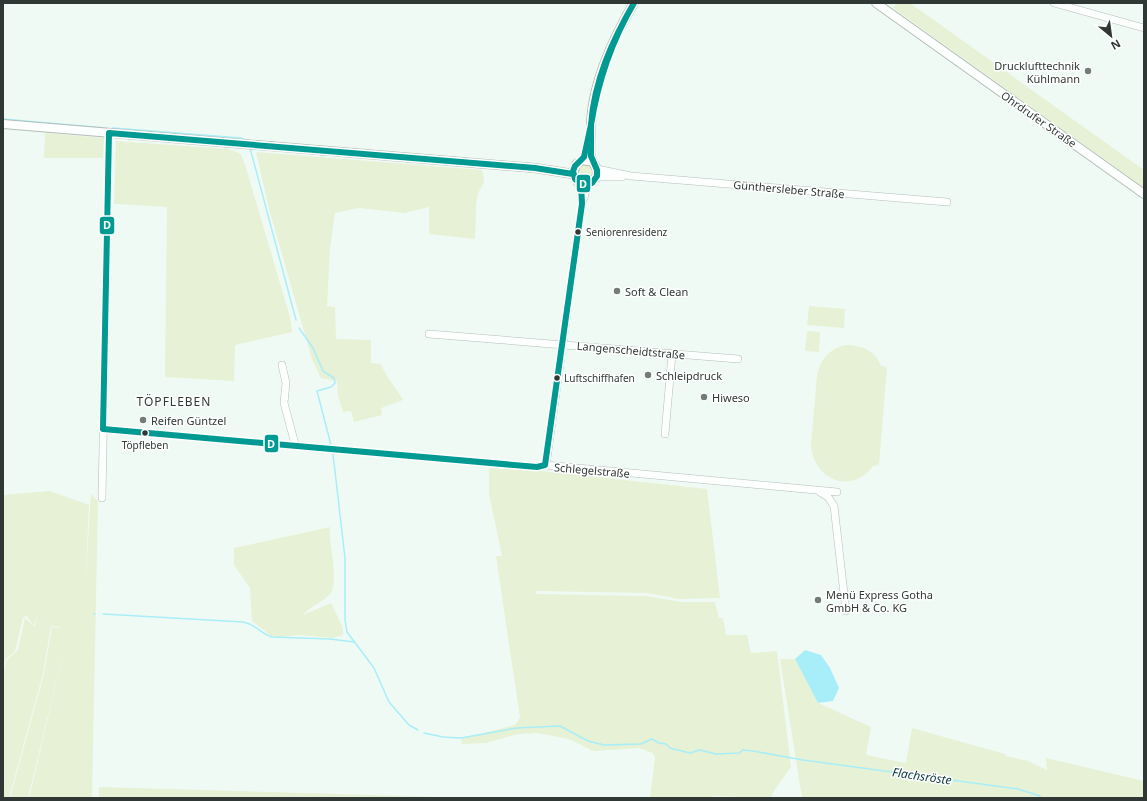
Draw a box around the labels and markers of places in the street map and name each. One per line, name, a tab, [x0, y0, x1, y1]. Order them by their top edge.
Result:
place label: Drucklufttechnik Kühlmann	[994, 58, 1080, 86]
marker: Drucklufttechnik Kühlmann	[1083, 66, 1093, 76]
place label: Seniorenresidenz	[586, 225, 668, 239]
marker: Seniorenresidenz	[573, 227, 583, 237]
place label: Soft & Clean	[625, 284, 688, 299]
marker: Soft & Clean	[612, 286, 622, 296]
place label: Schleipdruck	[656, 368, 722, 383]
marker: Schleipdruck	[643, 370, 653, 380]
place label: Luftschiffhafen	[564, 371, 635, 385]
marker: Luftschiffhafen	[552, 373, 562, 383]
place label: Hiweso	[712, 390, 750, 405]
marker: Hiweso	[699, 392, 709, 402]
place label: Reifen Güntzel	[151, 413, 226, 428]
marker: Reifen Güntzel	[138, 415, 148, 425]
marker: Töpfleben	[140, 428, 150, 438]
place label: Töpfleben	[122, 438, 168, 452]
place label: Menü Express Gotha GmbH & Co. KG	[826, 587, 933, 615]
marker: Menü Express Gotha GmbH & Co. KG	[813, 595, 823, 605]

